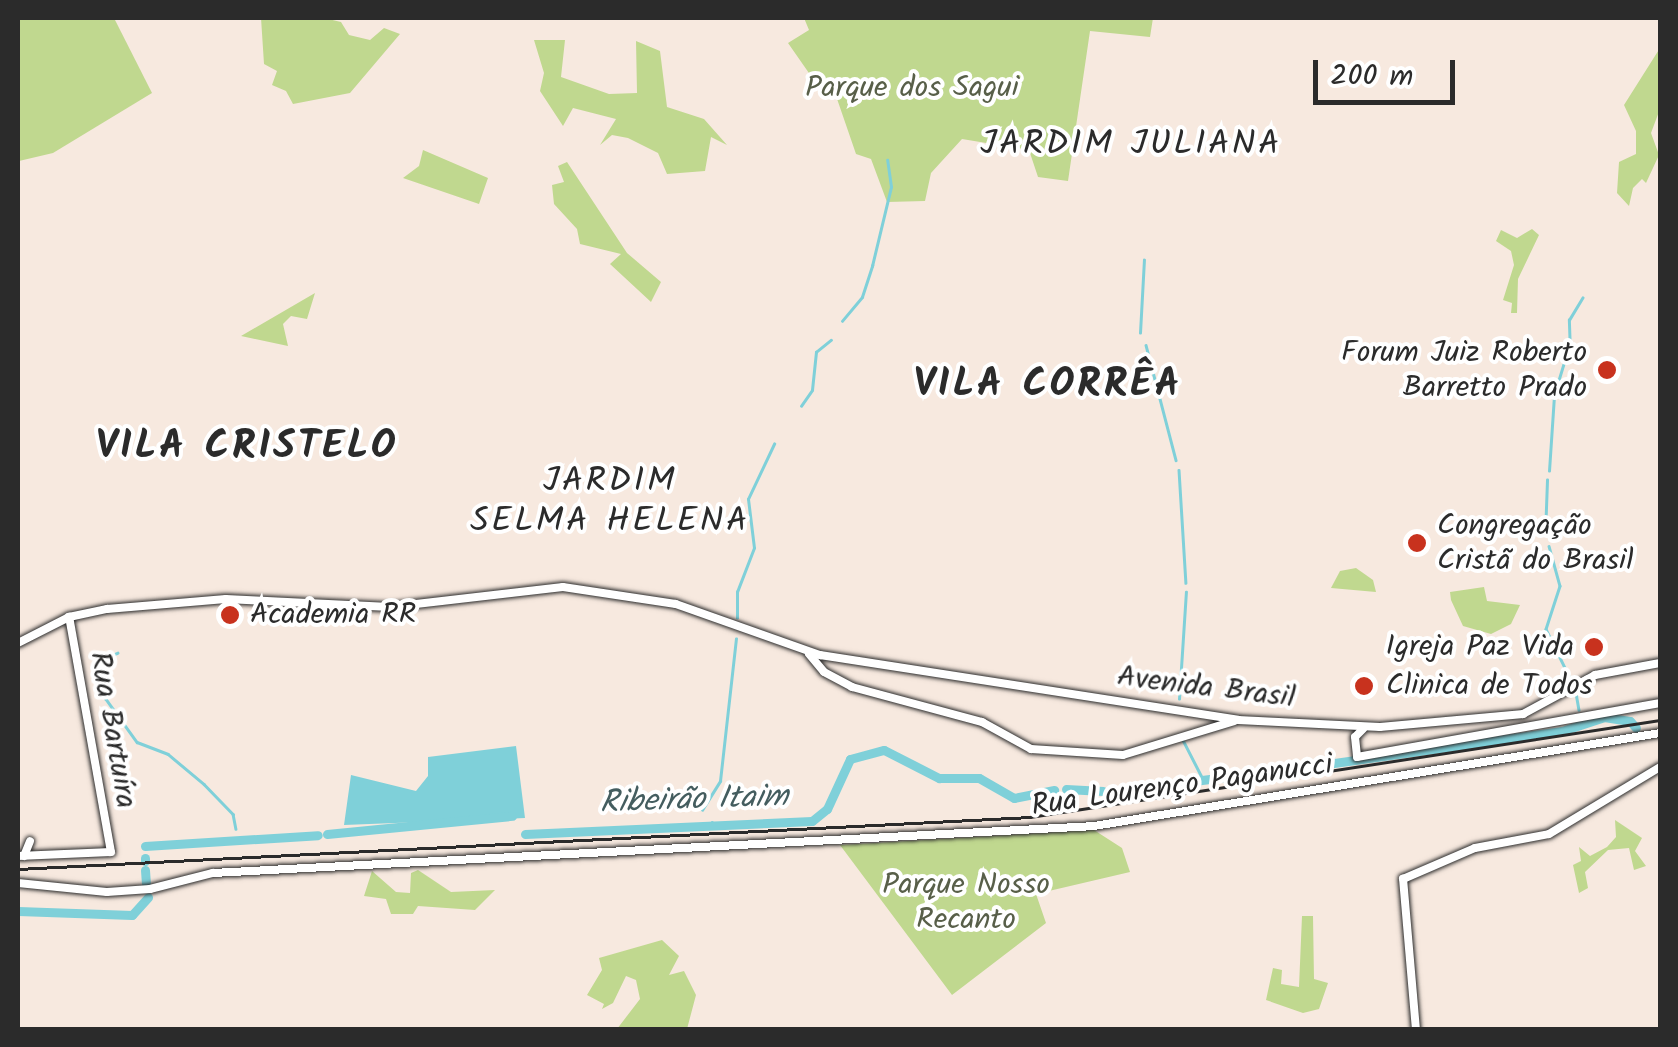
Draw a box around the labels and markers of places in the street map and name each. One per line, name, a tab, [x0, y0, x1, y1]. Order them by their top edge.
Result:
place label: Forum Juiz Roberto Barretto Prado	[1341, 335, 1587, 406]
marker: Forum Juiz Roberto Barretto Prado	[1596, 359, 1618, 381]
place label: Congregação Cristã do Brasil	[1437, 508, 1634, 578]
marker: Congregação Cristã do Brasil	[1406, 532, 1428, 554]
place label: Academia RR	[250, 597, 416, 633]
marker: Academia RR	[219, 604, 241, 626]
place label: Igreja Paz Vida	[1386, 629, 1574, 665]
marker: Igreja Paz Vida	[1583, 636, 1605, 658]
place label: Clinica de Todos	[1386, 668, 1593, 704]
marker: Clinica de Todos	[1351, 673, 1377, 699]

